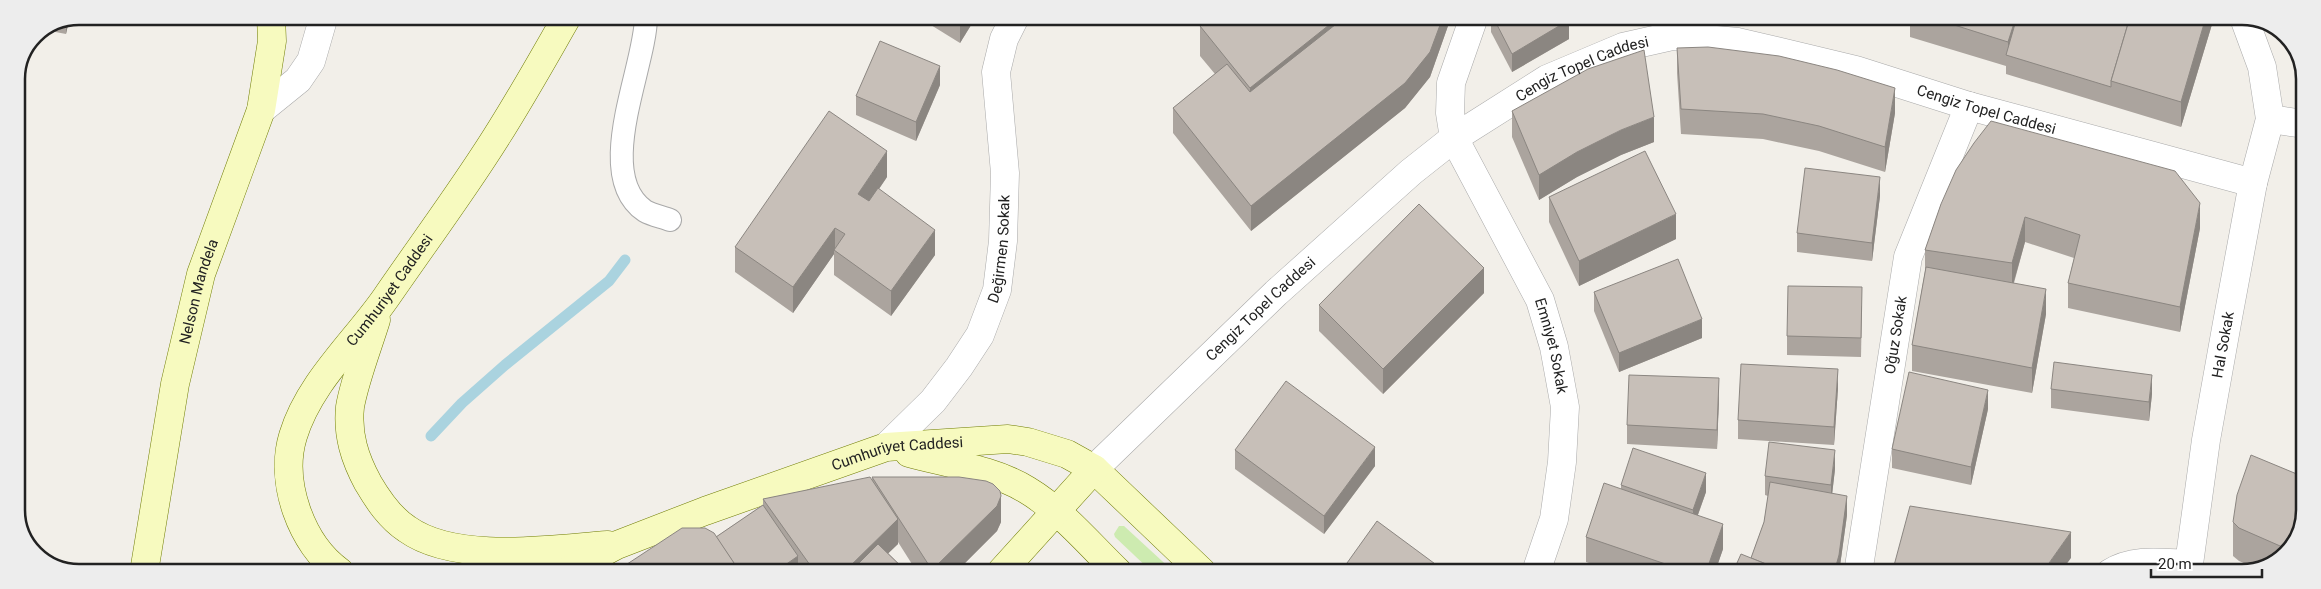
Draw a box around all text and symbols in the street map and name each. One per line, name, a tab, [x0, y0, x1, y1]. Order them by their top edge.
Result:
street label: Cengiz Topel Caddesi	[1512, 33, 1650, 106]
street label: Cengiz Topel Caddesi	[1915, 81, 2058, 138]
street label: Değirmen Sokak	[984, 194, 1013, 306]
street label: Cumhuriyet Caddesi	[343, 231, 437, 350]
street label: Nelson Mandela	[176, 236, 222, 346]
street label: Cengiz Topel Caddesi	[1202, 253, 1319, 365]
street label: Oğuz Sokak	[1881, 294, 1911, 375]
street label: Emniyet Sokak	[1531, 296, 1571, 396]
street label: Hal Sokak	[2208, 310, 2238, 379]
street label: Cumhuriyet Caddesi	[829, 433, 964, 475]
scale bar	[2151, 546, 2262, 578]
text: 20 m	[2158, 555, 2192, 573]

